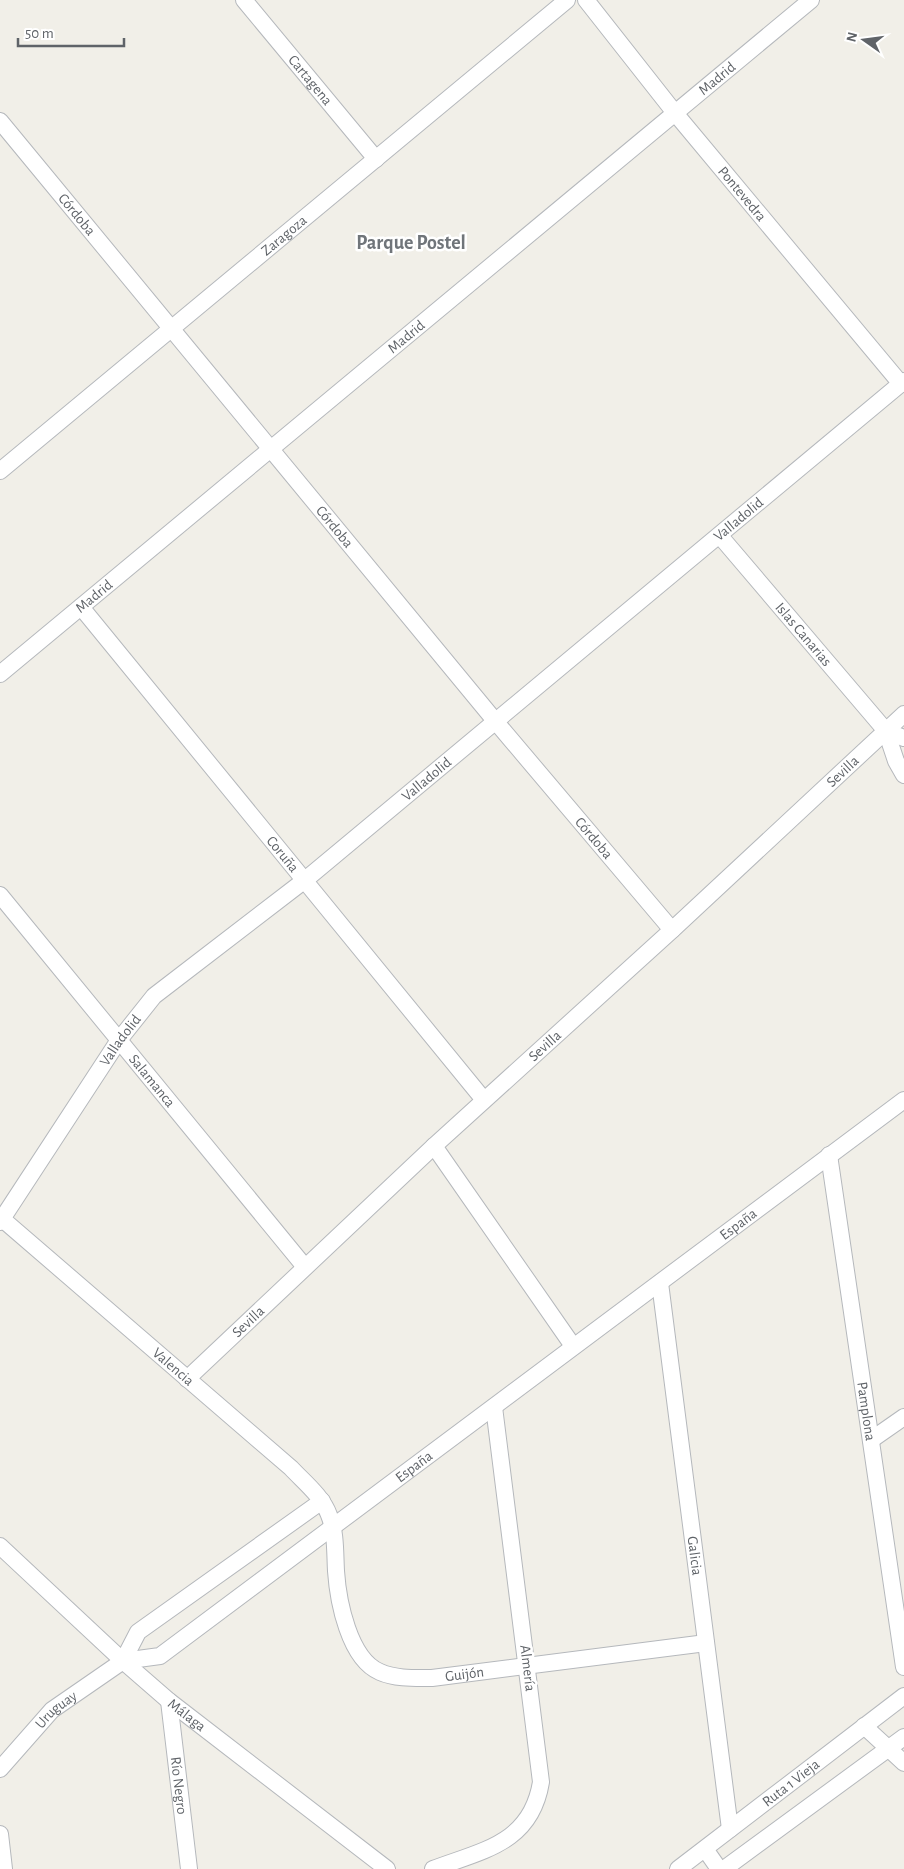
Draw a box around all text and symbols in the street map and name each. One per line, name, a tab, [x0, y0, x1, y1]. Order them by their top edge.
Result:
scale bar	[18, 15, 124, 47]
north arrow	[839, 15, 889, 65]
text: 50 m	[25, 26, 54, 41]
text: N	[844, 31, 860, 44]
street label: Cartagena	[285, 52, 335, 108]
street label: Madrid	[696, 59, 738, 98]
street label: Pontevedra	[715, 164, 769, 224]
street label: Córdoba	[55, 191, 98, 239]
street label: Zaragoza	[259, 213, 310, 259]
district label: Parque Postel	[356, 233, 466, 253]
street label: Madrid	[385, 317, 428, 356]
street label: Valladolid	[711, 495, 766, 544]
street label: Córdoba	[313, 503, 356, 551]
street label: Madrid	[73, 577, 116, 616]
street label: Islas Canarias	[772, 600, 834, 669]
street label: Sevilla	[824, 753, 862, 790]
street label: Valladolid	[399, 754, 454, 804]
street label: Córdoba	[572, 814, 615, 862]
street label: Coruña	[263, 833, 302, 875]
street label: Valladolid	[97, 1012, 144, 1069]
street label: Sevilla	[526, 1028, 564, 1064]
street label: Salamanca	[126, 1052, 178, 1110]
street label: España	[717, 1206, 760, 1243]
street label: Sevilla	[229, 1303, 267, 1340]
street label: Valencia	[149, 1345, 197, 1389]
street label: Pamplona	[854, 1381, 878, 1442]
street label: España	[393, 1448, 435, 1485]
street label: Galicia	[685, 1535, 704, 1576]
street label: Almería	[517, 1644, 538, 1692]
street label: Guijón	[444, 1664, 485, 1684]
street label: Uruguay	[33, 1688, 80, 1731]
street label: Málaga	[165, 1696, 208, 1734]
street label: Río Negro	[168, 1756, 189, 1815]
street label: Ruta 1 Vieja	[760, 1757, 822, 1810]

